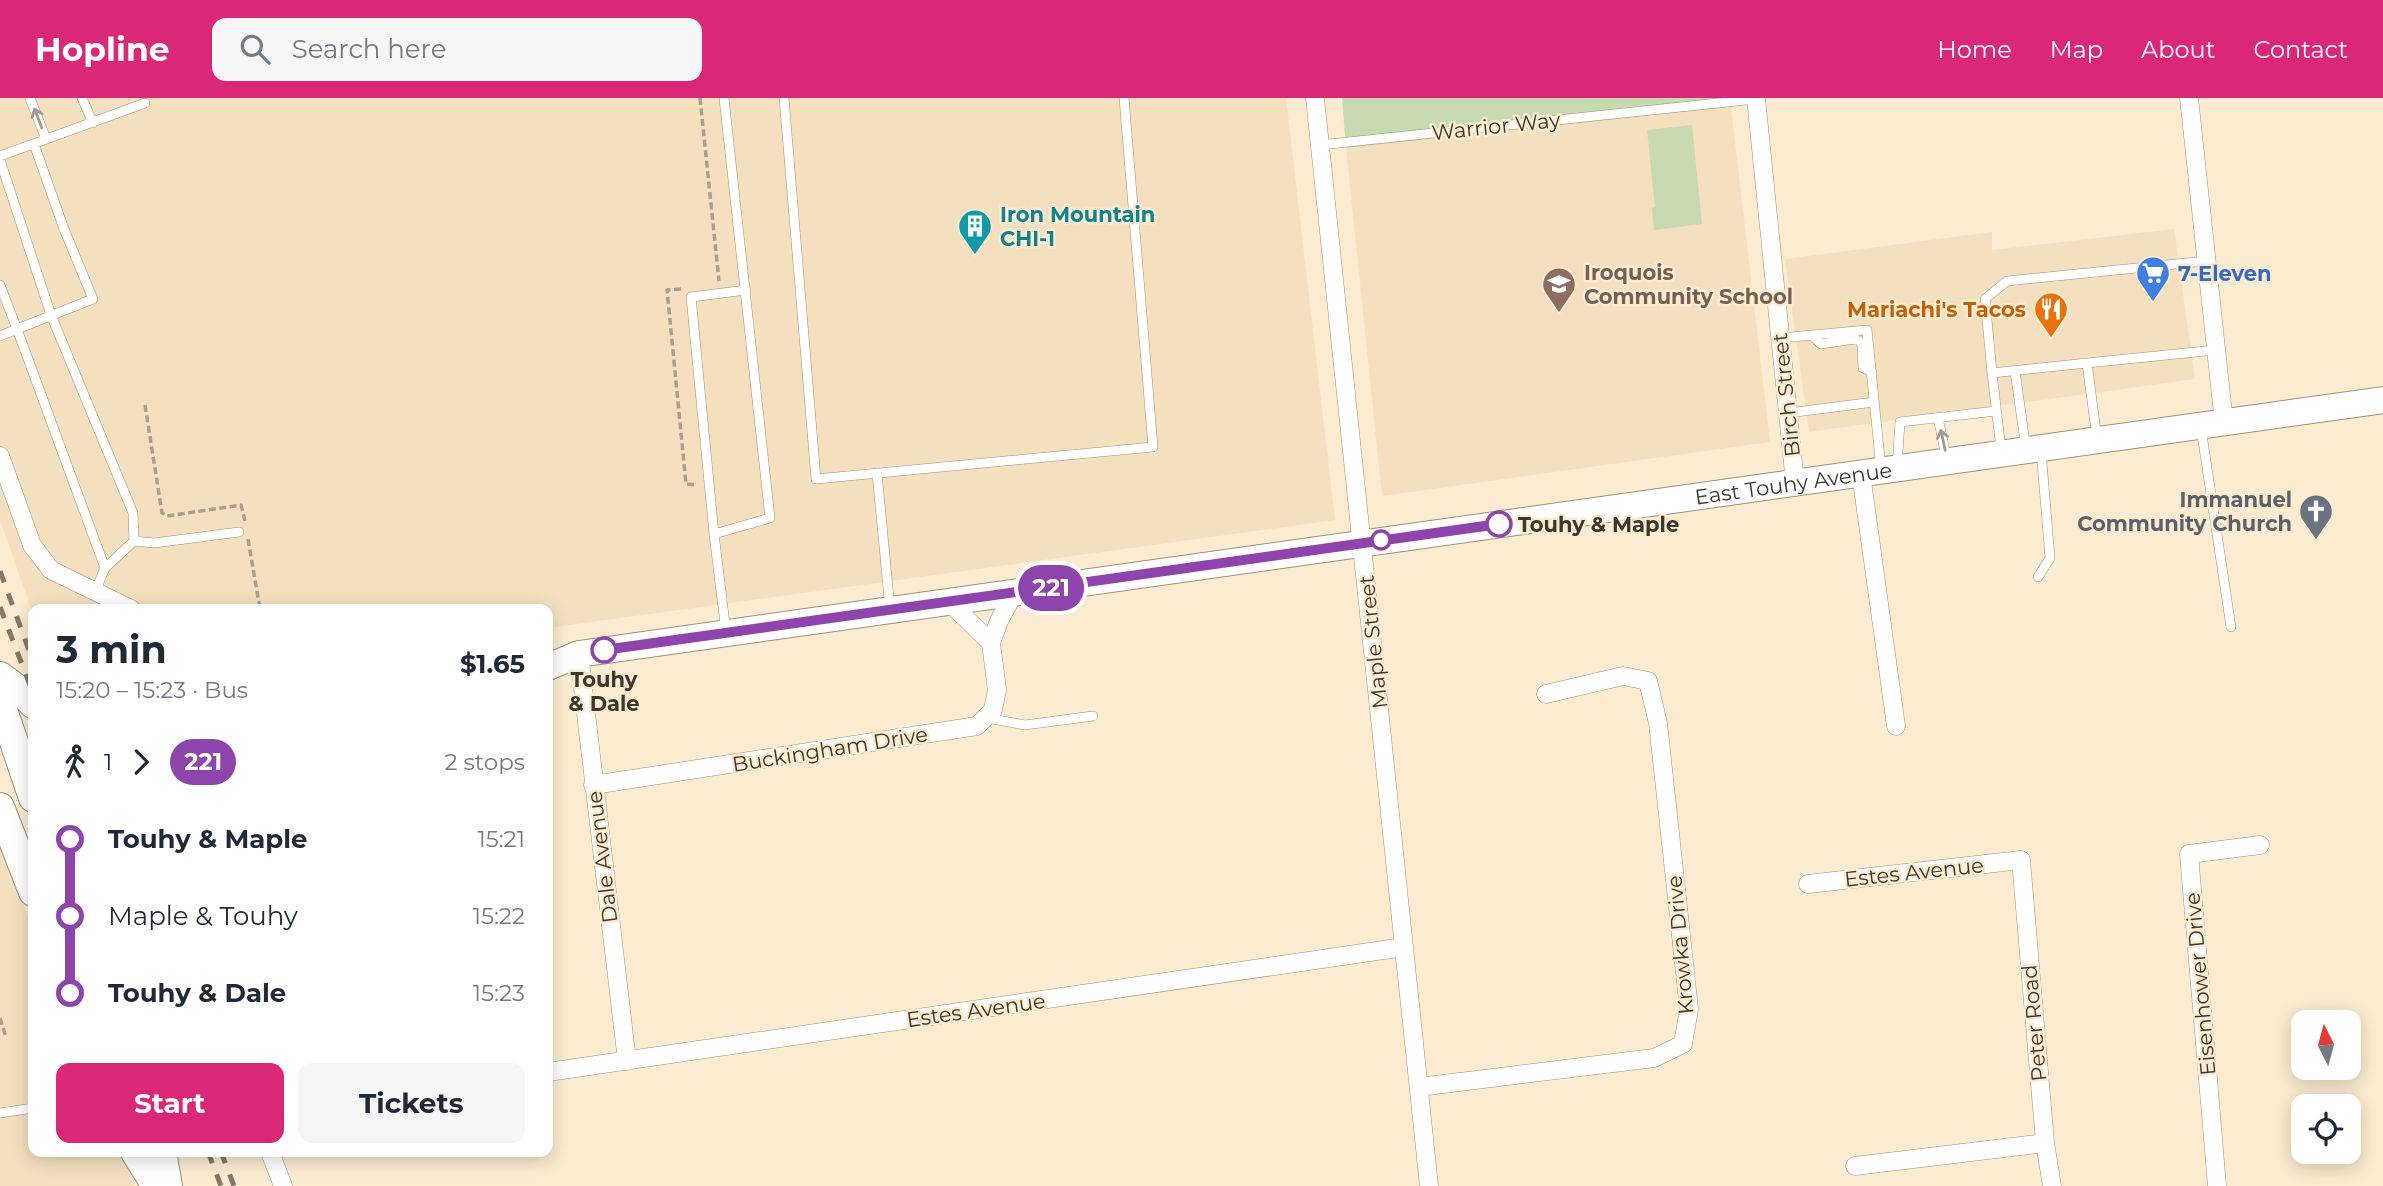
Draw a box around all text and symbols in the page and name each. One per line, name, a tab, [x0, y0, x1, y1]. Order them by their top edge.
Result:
search box	[212, 18, 702, 81]
text: Hopline	[35, 29, 170, 69]
icon: search	[236, 30, 274, 68]
text: Search here	[292, 33, 446, 65]
text: Home	[1937, 35, 2012, 64]
text: Map	[2050, 35, 2103, 64]
text: About	[2141, 35, 2215, 64]
text: Contact	[2253, 35, 2348, 64]
street label: Warrior Way	[1430, 107, 1562, 145]
one-way arrow	[31, 108, 43, 130]
place label: Iron Mountain CHI-1	[1000, 202, 1155, 251]
building icon: Iron Mountain CHI-1	[956, 207, 994, 256]
supermarket icon: 7-Eleven	[2134, 254, 2172, 303]
place label: Iroquois Community School	[1584, 260, 1793, 309]
place label: 7-Eleven	[2178, 261, 2272, 286]
school or university icon: Iroquois Community School	[1540, 265, 1578, 314]
restaurant icon: Mariachi's Tacos	[2032, 290, 2070, 339]
place label: Mariachi's Tacos	[1847, 297, 2026, 322]
street label: Birch Street	[1767, 332, 1805, 458]
one-way arrow	[1935, 429, 1949, 452]
street label: East Touhy Avenue	[1693, 457, 1894, 509]
place label: Immanuel Community Church	[2077, 487, 2292, 536]
church icon: Immanuel Community Church	[2297, 492, 2335, 541]
marker: Touhy & Maple	[1486, 511, 1512, 537]
place label: Touhy & Maple	[1518, 512, 1679, 537]
unlabelled marker	[1371, 530, 1391, 550]
line badge: 221	[1011, 565, 1091, 611]
text: 221	[1032, 573, 1070, 602]
street label: Maple Street	[1354, 574, 1392, 710]
text: 3 min	[56, 626, 167, 673]
marker: Touhy & Dale	[591, 637, 617, 663]
text: $1.65	[460, 648, 525, 680]
place label: Touhy & Dale	[568, 667, 640, 716]
text: 15:20 – 15:23 · Bus	[56, 676, 248, 704]
street label: Buckingham Drive	[730, 721, 930, 777]
icon: walk	[56, 743, 94, 781]
icon: forward	[122, 743, 160, 781]
text: 221	[184, 747, 222, 776]
text: 1	[104, 748, 112, 776]
text: 2 stops	[445, 748, 525, 776]
street label: Dale Avenue	[581, 790, 623, 924]
text: Touhy & Maple	[108, 823, 308, 855]
text: 15:21	[477, 825, 525, 853]
street label: Estes Avenue	[1843, 852, 1985, 892]
street label: Krowka Drive	[1661, 874, 1699, 1016]
street label: Eisenhower Drive	[2180, 891, 2220, 1077]
text: Maple & Touhy	[108, 900, 298, 932]
text: 15:22	[473, 902, 525, 930]
street label: Peter Road	[2016, 964, 2052, 1082]
text: Touhy & Dale	[108, 977, 286, 1009]
text: 15:23	[473, 979, 525, 1007]
street label: Estes Avenue	[905, 988, 1047, 1032]
north arrow	[2291, 1010, 2361, 1080]
map controls	[2291, 1010, 2361, 1164]
button: Start	[56, 1063, 284, 1143]
button: Tickets	[298, 1063, 525, 1143]
button: locate	[2291, 1094, 2361, 1164]

